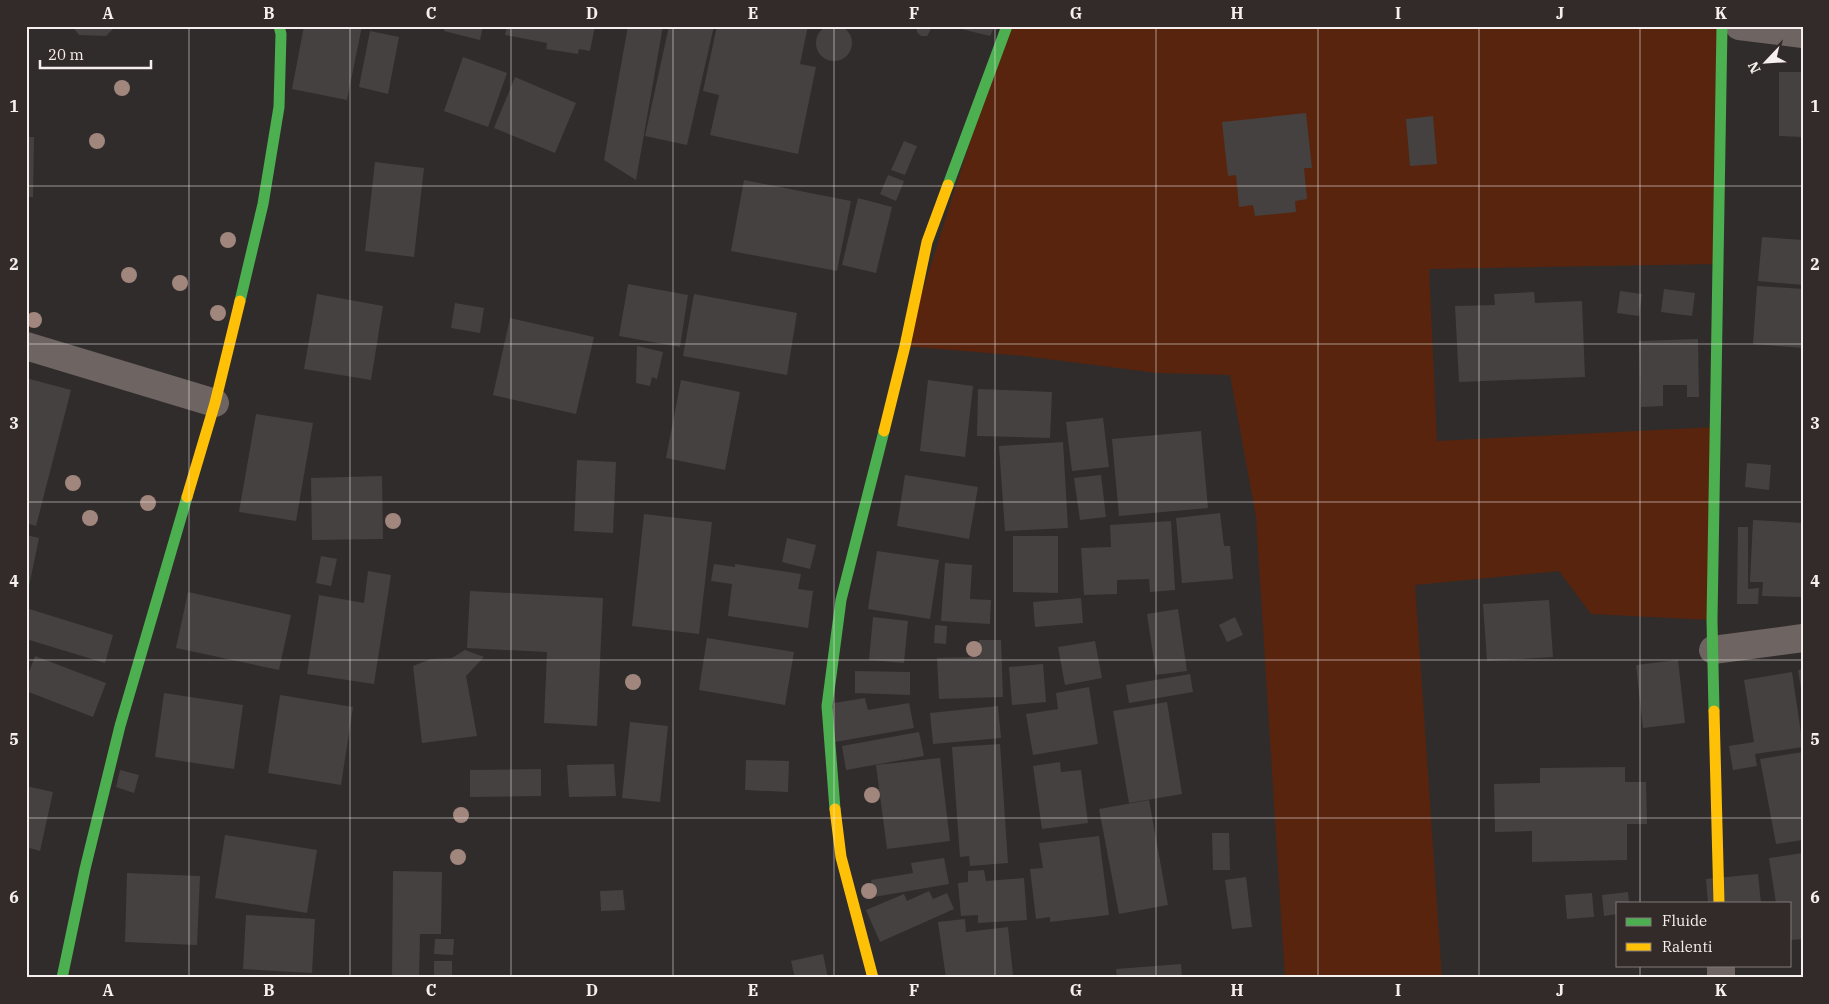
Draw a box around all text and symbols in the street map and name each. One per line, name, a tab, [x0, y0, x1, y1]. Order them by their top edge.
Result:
text: A	[102, 3, 114, 23]
text: B	[263, 3, 275, 23]
text: C	[426, 3, 436, 23]
text: D	[586, 3, 598, 23]
text: E	[748, 3, 758, 23]
text: F	[909, 3, 919, 23]
text: G	[1070, 3, 1082, 23]
text: H	[1231, 3, 1244, 23]
text: I	[1395, 3, 1401, 23]
text: J	[1556, 3, 1564, 23]
text: K	[1715, 3, 1728, 23]
scale bar	[40, 38, 151, 70]
north arrow	[1742, 38, 1792, 88]
text: 20 m	[48, 45, 84, 64]
text: N	[1744, 59, 1765, 76]
text: 1	[9, 96, 19, 116]
text: 1	[1810, 96, 1820, 116]
text: 2	[9, 254, 19, 274]
text: 2	[1810, 254, 1820, 274]
text: 3	[9, 413, 19, 433]
text: 3	[1810, 413, 1820, 433]
text: 4	[9, 571, 19, 591]
text: 4	[1810, 571, 1820, 591]
text: 5	[9, 729, 19, 749]
text: 5	[1810, 729, 1820, 749]
text: 6	[9, 887, 19, 907]
text: 6	[1810, 887, 1820, 907]
legend	[1616, 902, 1792, 966]
text: Fluide	[1662, 911, 1707, 930]
text: Ralenti	[1662, 937, 1713, 956]
text: A	[102, 980, 114, 1000]
text: B	[263, 980, 275, 1000]
text: C	[426, 980, 436, 1000]
text: D	[586, 980, 598, 1000]
text: E	[748, 980, 758, 1000]
text: F	[909, 980, 919, 1000]
text: G	[1070, 980, 1082, 1000]
text: H	[1231, 980, 1244, 1000]
text: I	[1395, 980, 1401, 1000]
text: J	[1556, 980, 1564, 1000]
text: K	[1715, 980, 1728, 1000]

